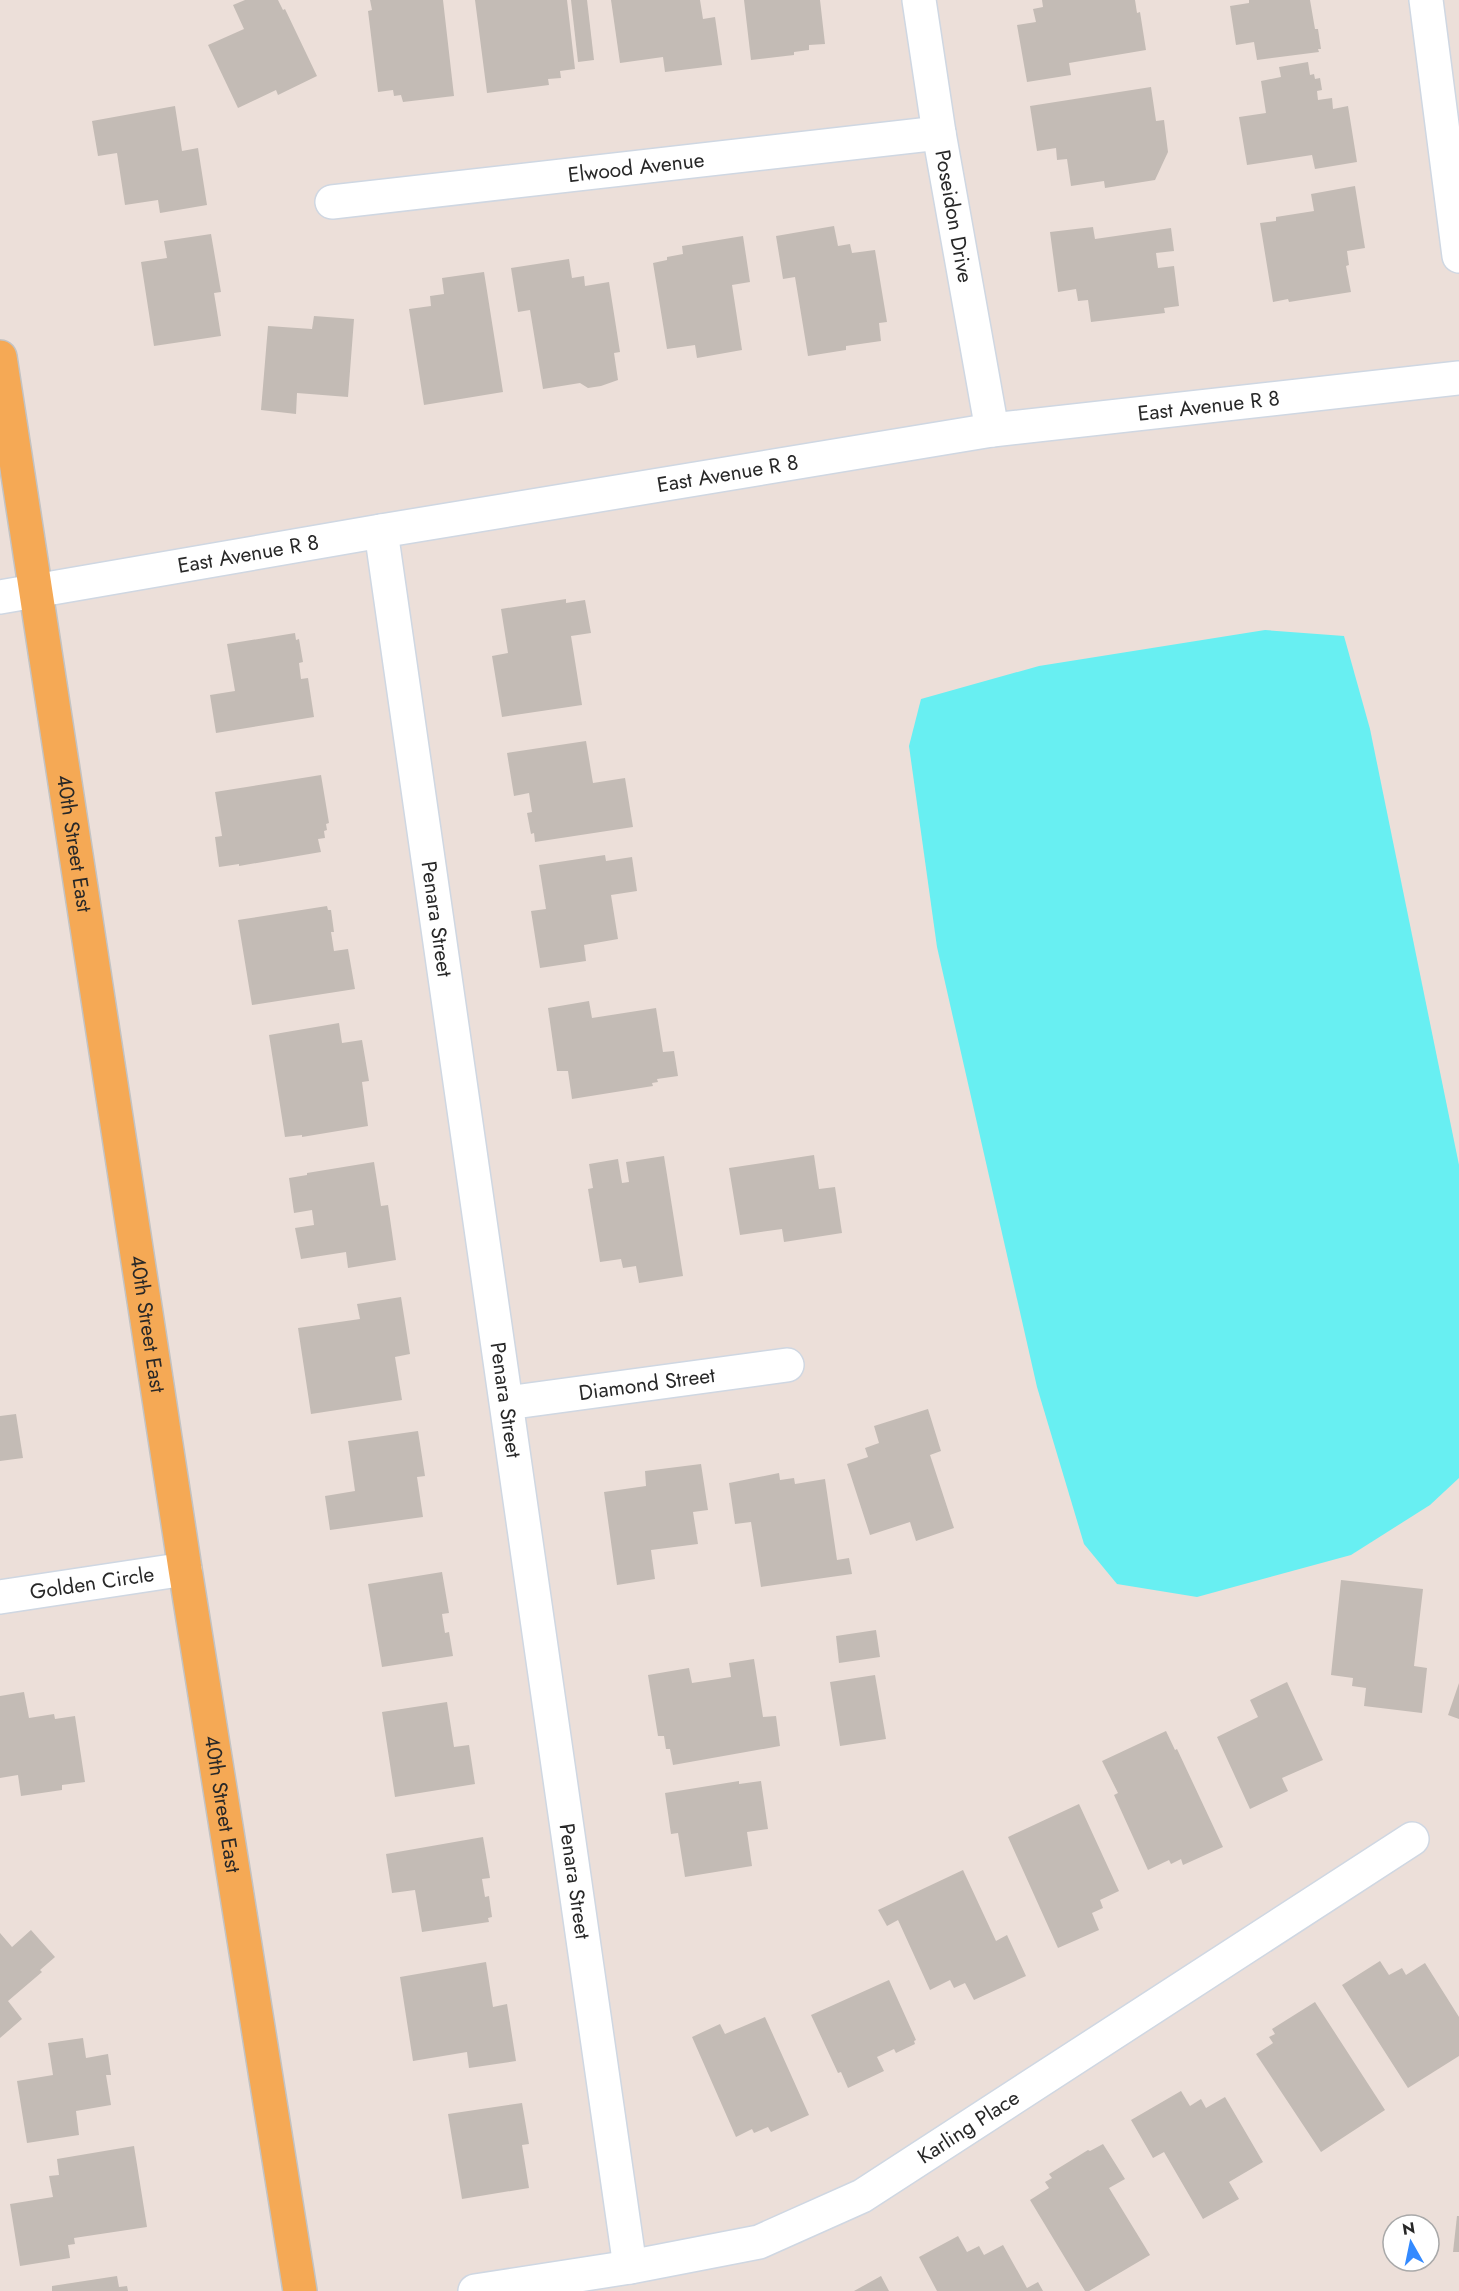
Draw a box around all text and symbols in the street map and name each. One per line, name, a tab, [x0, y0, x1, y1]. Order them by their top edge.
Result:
street label: Elwood Avenue	[566, 145, 706, 190]
street label: Poseidon Drive	[927, 147, 980, 285]
street label: East Avenue R 8	[1136, 383, 1281, 429]
street label: East Avenue R 8	[655, 447, 801, 500]
street label: East Avenue R 8	[175, 527, 321, 581]
street label: 40th Street East	[49, 772, 100, 914]
street label: Penara Street	[414, 859, 460, 979]
street label: 40th Street East	[122, 1253, 173, 1395]
street label: Penara Street	[483, 1340, 529, 1460]
street label: Diamond Street	[577, 1360, 717, 1408]
street label: Golden Circle	[28, 1559, 156, 1607]
street label: 40th Street East	[197, 1733, 248, 1875]
street label: Penara Street	[552, 1821, 598, 1941]
street label: Karling Place	[912, 2083, 1026, 2171]
north arrow	[1381, 2213, 1441, 2273]
text: N	[1401, 2216, 1417, 2241]

